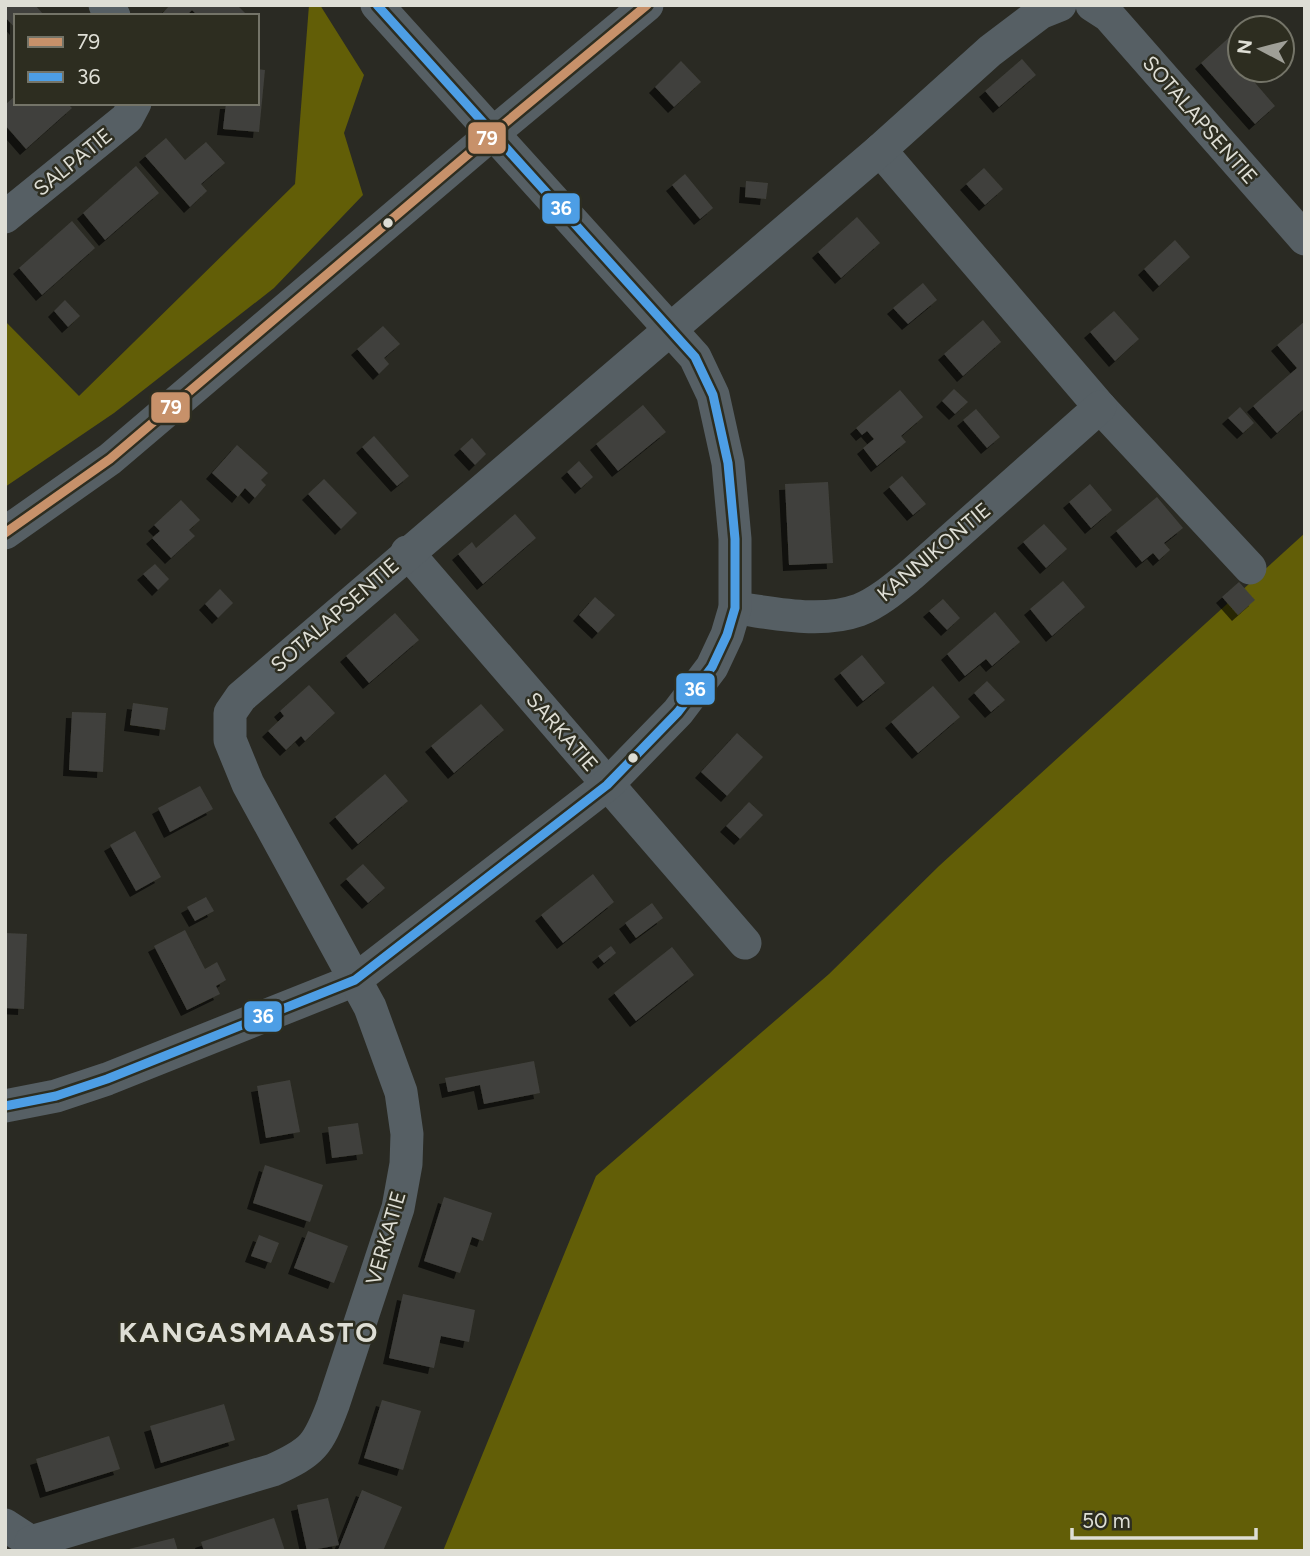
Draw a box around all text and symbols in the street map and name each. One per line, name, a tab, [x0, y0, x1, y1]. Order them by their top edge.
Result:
legend	[14, 14, 259, 105]
north arrow	[1226, 14, 1296, 84]
text: 79	[77, 29, 100, 54]
text: N	[1232, 38, 1257, 56]
street label: SOTALAPSENTIE	[1138, 50, 1263, 189]
text: 36	[77, 64, 100, 89]
line badge: 79	[467, 121, 507, 155]
street label: SALPATIE	[28, 122, 117, 201]
text: 79	[476, 127, 498, 150]
line badge: 36	[541, 192, 581, 225]
text: 36	[550, 197, 572, 220]
unlabelled marker	[381, 216, 395, 230]
line badge: 79	[150, 391, 191, 424]
text: 79	[160, 396, 182, 419]
street label: KANNIKONTIE	[872, 497, 995, 606]
street label: SOTALAPSENTIE	[265, 552, 404, 677]
line badge: 36	[675, 672, 716, 706]
text: 36	[684, 678, 706, 701]
street label: SARKATIE	[521, 687, 604, 776]
unlabelled marker	[626, 751, 640, 765]
line badge: 36	[243, 1000, 283, 1033]
text: 36	[252, 1005, 274, 1028]
street label: VERKATIE	[360, 1188, 411, 1288]
district label: KANGASMAASTO	[119, 1315, 379, 1349]
scale bar	[1072, 1496, 1256, 1540]
text: 50 m	[1082, 1508, 1131, 1533]

